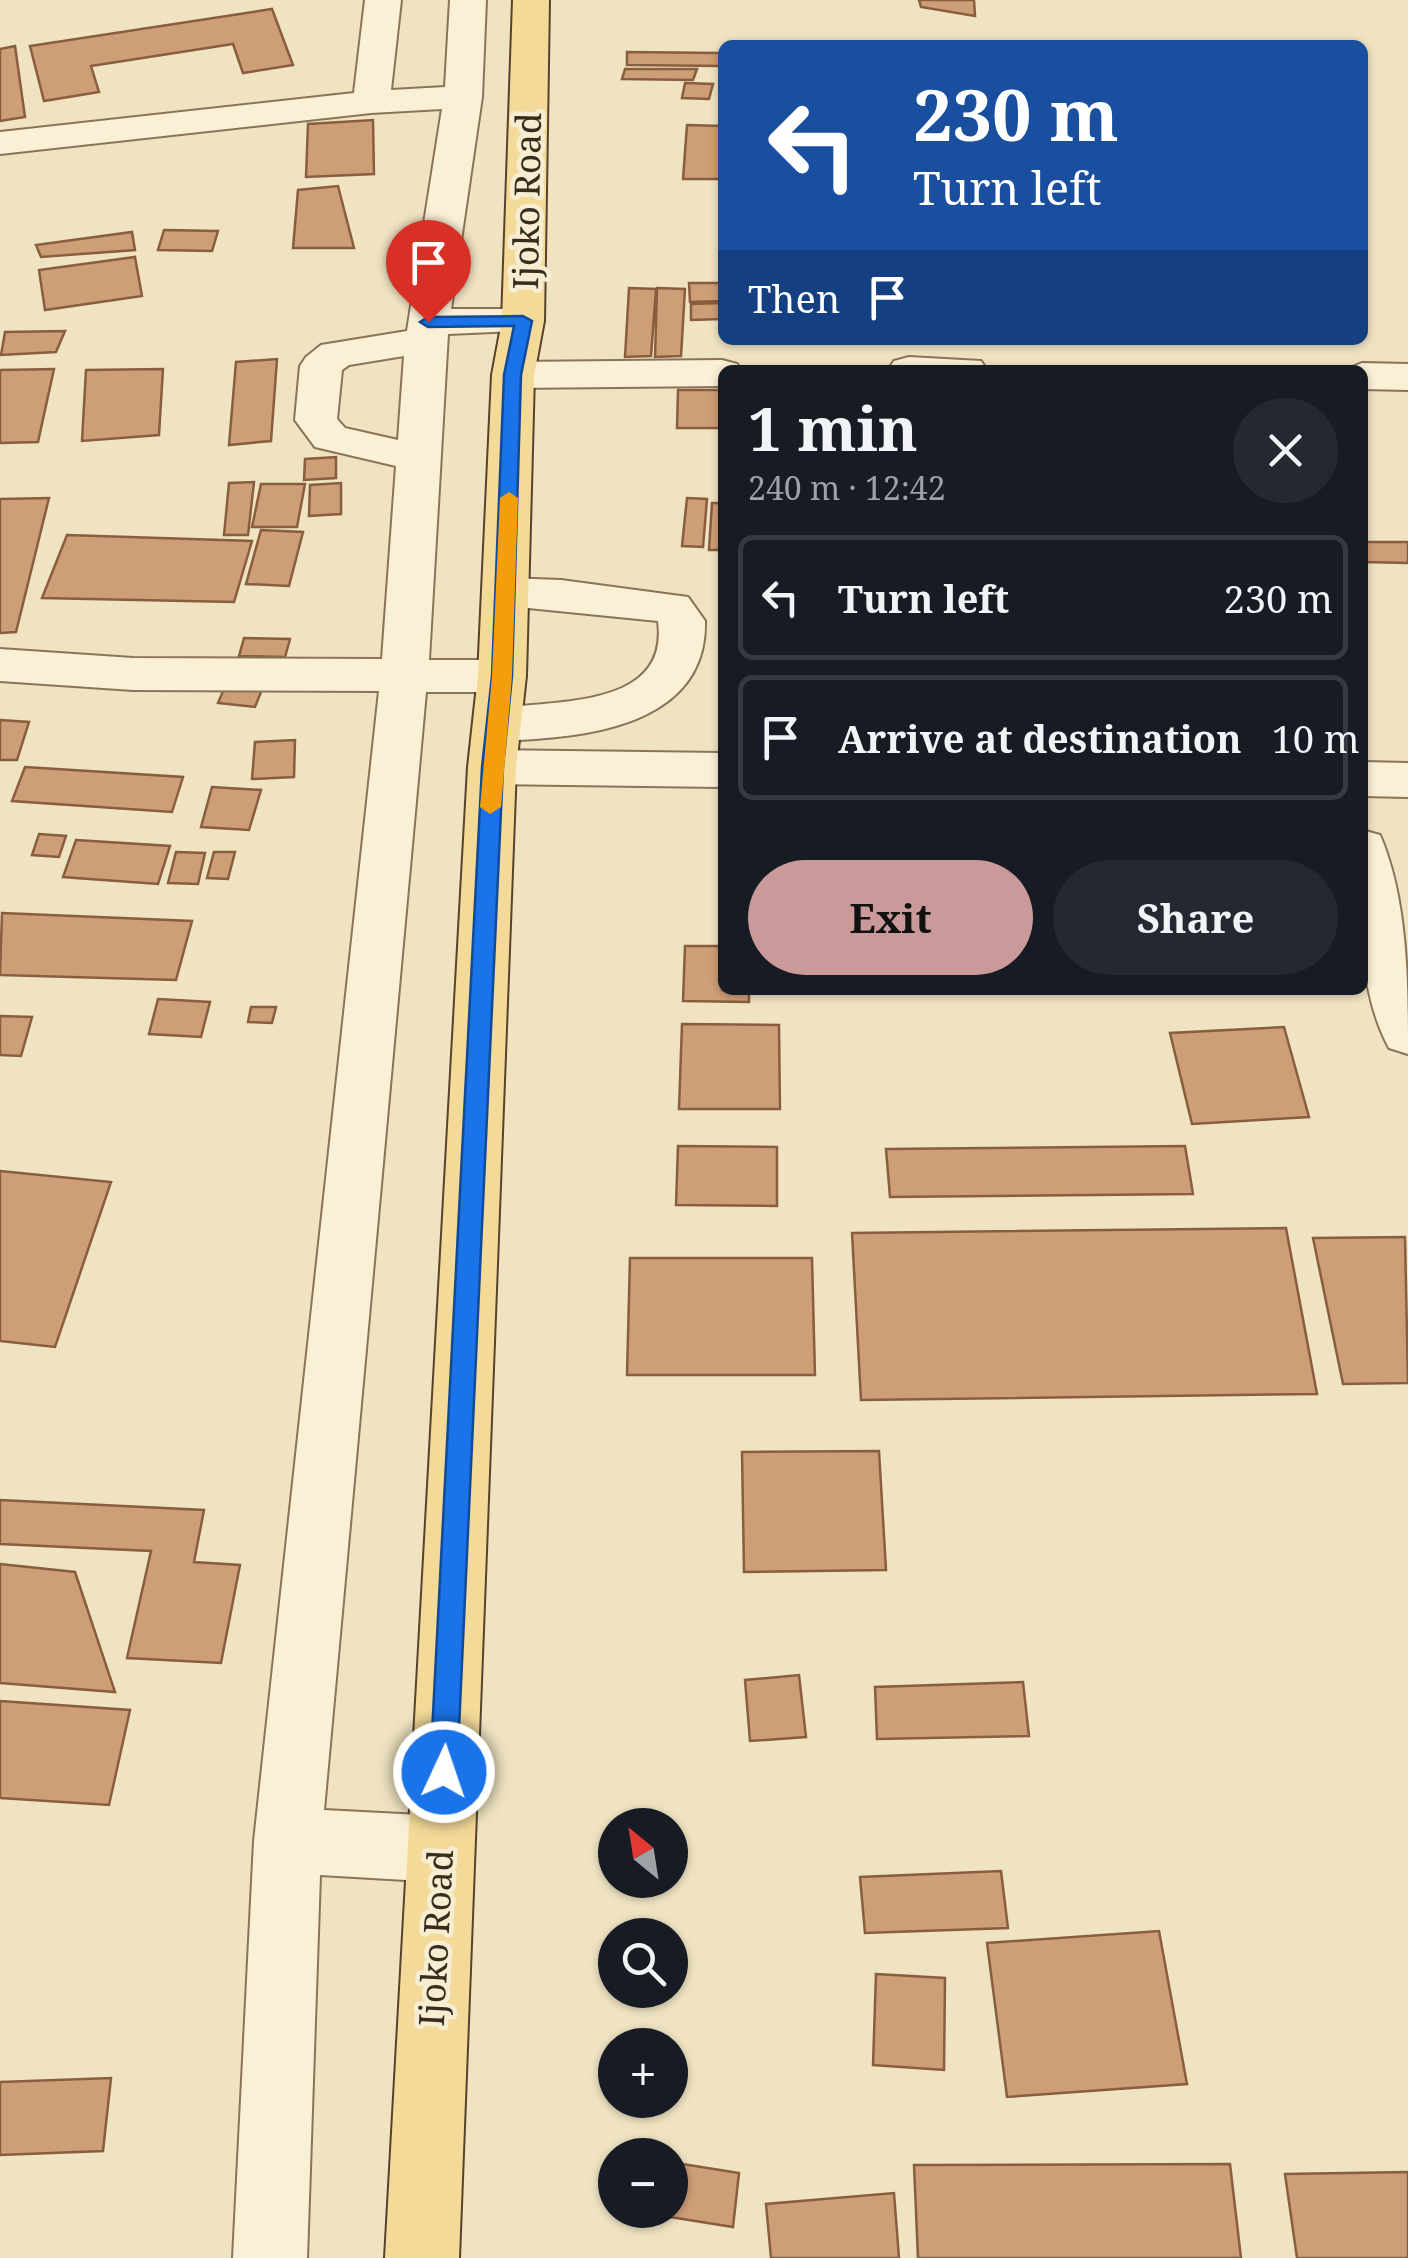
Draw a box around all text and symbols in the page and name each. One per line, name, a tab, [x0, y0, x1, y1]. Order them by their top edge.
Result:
text: 230 m	[913, 66, 1119, 162]
icon: left	[748, 80, 878, 210]
street label: Ijoko Road	[501, 112, 551, 290]
text: Turn left	[913, 157, 1102, 218]
pin	[386, 220, 471, 323]
icon: arrive	[401, 235, 456, 290]
icon: arrive	[860, 270, 915, 325]
text: Then	[748, 272, 840, 324]
text: 1 min	[748, 387, 918, 469]
button: close	[1233, 398, 1338, 503]
text: 240 m · 12:42	[748, 466, 946, 509]
icon: left	[753, 570, 808, 625]
text: Turn left	[838, 572, 1009, 624]
text: 230 m	[1223, 572, 1333, 624]
icon: arrive	[753, 710, 808, 765]
text: Arrive at destination	[838, 712, 1242, 764]
text: 10 m	[1272, 712, 1360, 764]
button: Exit	[748, 860, 1033, 975]
button: Share	[1053, 860, 1338, 975]
position arrow	[392, 1720, 496, 1824]
north arrow	[598, 1808, 688, 1898]
map controls	[598, 1808, 688, 2228]
street label: Ijoko Road	[407, 1848, 463, 2028]
button: search	[598, 1918, 688, 2008]
button: +	[598, 2028, 688, 2118]
button: −	[598, 2138, 688, 2228]

